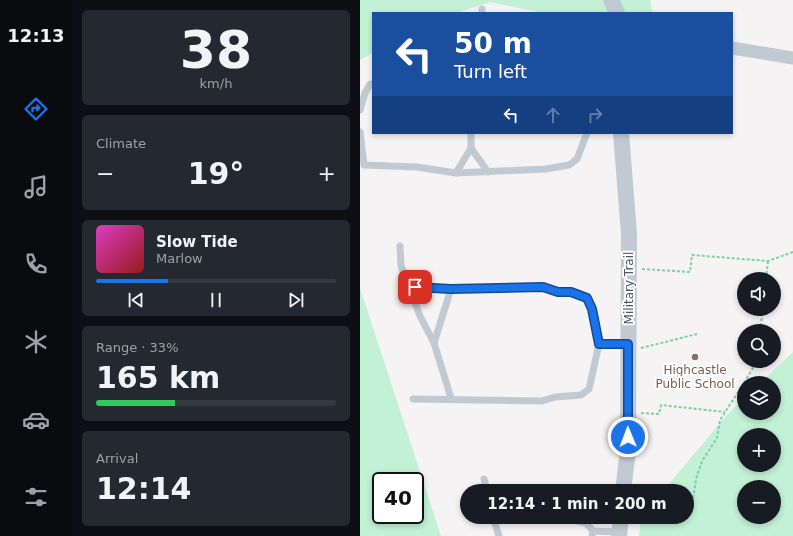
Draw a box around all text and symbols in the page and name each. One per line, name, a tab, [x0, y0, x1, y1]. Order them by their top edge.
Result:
text: 38	[180, 20, 252, 80]
text: 12:13	[7, 25, 65, 46]
text: 50 m	[454, 27, 532, 60]
icon: left	[388, 28, 440, 80]
text: Turn left	[454, 61, 527, 82]
text: km/h	[200, 76, 232, 91]
icon: directions	[22, 95, 50, 123]
icon: left	[500, 104, 522, 126]
icon: ahead	[542, 104, 564, 126]
icon: right	[584, 104, 606, 126]
text: Climate	[96, 136, 146, 151]
text: 19°	[188, 156, 244, 191]
text: −	[96, 161, 114, 186]
text: +	[318, 161, 336, 186]
icon: music	[22, 173, 50, 201]
text: Slow Tide	[156, 233, 238, 251]
icon: phone	[22, 250, 50, 278]
text: Marlow	[156, 251, 203, 266]
street label: Military Trail	[622, 252, 636, 324]
pin	[398, 270, 432, 304]
map controls	[737, 272, 781, 524]
button: sound	[737, 272, 781, 316]
icon: arrive	[404, 276, 426, 298]
icon: previous	[125, 289, 147, 311]
icon: pause	[205, 289, 227, 311]
icon: next	[285, 289, 307, 311]
button: search	[737, 324, 781, 368]
icon: climate	[22, 328, 50, 356]
text: Range · 33%	[96, 340, 179, 355]
marker: Highcastle Public School	[690, 352, 700, 362]
text: 165 km	[96, 360, 220, 395]
place label: Highcastle Public School	[655, 363, 735, 391]
button: layers	[737, 376, 781, 420]
icon: car	[22, 406, 50, 434]
position arrow	[607, 416, 649, 458]
button: +	[737, 428, 781, 472]
text: Arrival	[96, 451, 138, 466]
text: 12:14	[96, 471, 192, 506]
speed limit sign: 40	[372, 472, 424, 524]
button: −	[737, 480, 781, 524]
icon: filters	[22, 483, 50, 511]
text: 12:14 · 1 min · 200 m	[487, 495, 667, 513]

